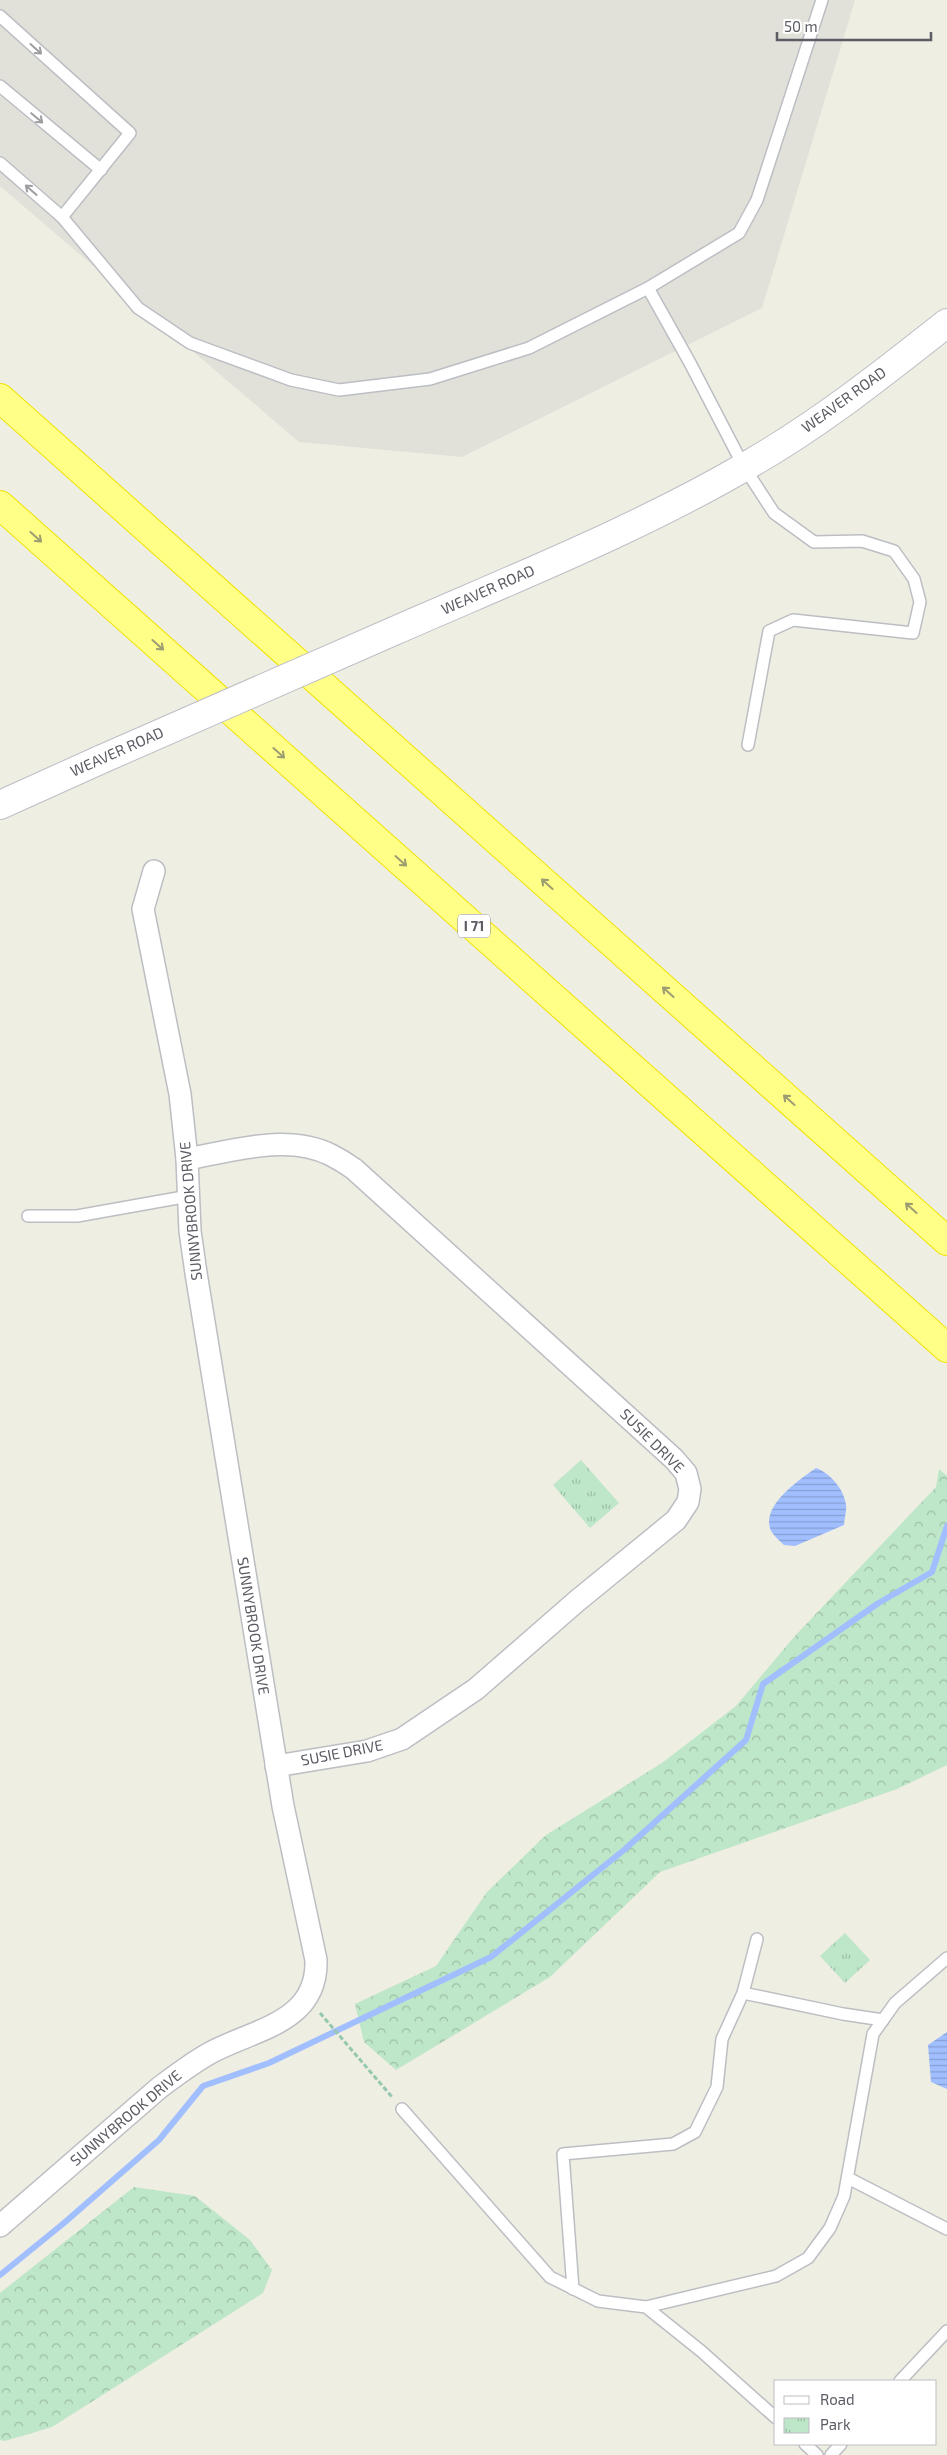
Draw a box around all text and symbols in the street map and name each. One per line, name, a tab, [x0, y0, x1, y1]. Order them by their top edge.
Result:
scale bar	[777, 10, 931, 42]
text: 50 m	[784, 17, 818, 35]
one-way arrow	[30, 43, 42, 55]
one-way arrow	[31, 112, 44, 123]
one-way arrow	[25, 185, 38, 196]
street label: WEAVER ROAD	[798, 362, 889, 436]
one-way arrow	[30, 531, 43, 543]
street label: WEAVER ROAD	[438, 560, 537, 618]
one-way arrow	[151, 639, 164, 651]
street label: WEAVER ROAD	[67, 722, 166, 780]
one-way arrow	[273, 748, 286, 759]
one-way arrow	[394, 856, 407, 867]
one-way arrow	[540, 878, 553, 890]
road number: I 71	[458, 914, 490, 938]
one-way arrow	[662, 987, 675, 998]
one-way arrow	[783, 1095, 796, 1106]
street label: SUNNYBROOK DRIVE	[175, 1141, 205, 1281]
one-way arrow	[904, 1203, 917, 1214]
street label: SUSIE DRIVE	[617, 1405, 688, 1476]
street label: SUNNYBROOK DRIVE	[234, 1556, 274, 1696]
street label: SUSIE DRIVE	[299, 1735, 384, 1769]
street label: SUNNYBROOK DRIVE	[66, 2066, 185, 2169]
legend	[774, 2380, 937, 2445]
text: Road	[820, 2390, 855, 2408]
text: Park	[820, 2415, 851, 2433]

